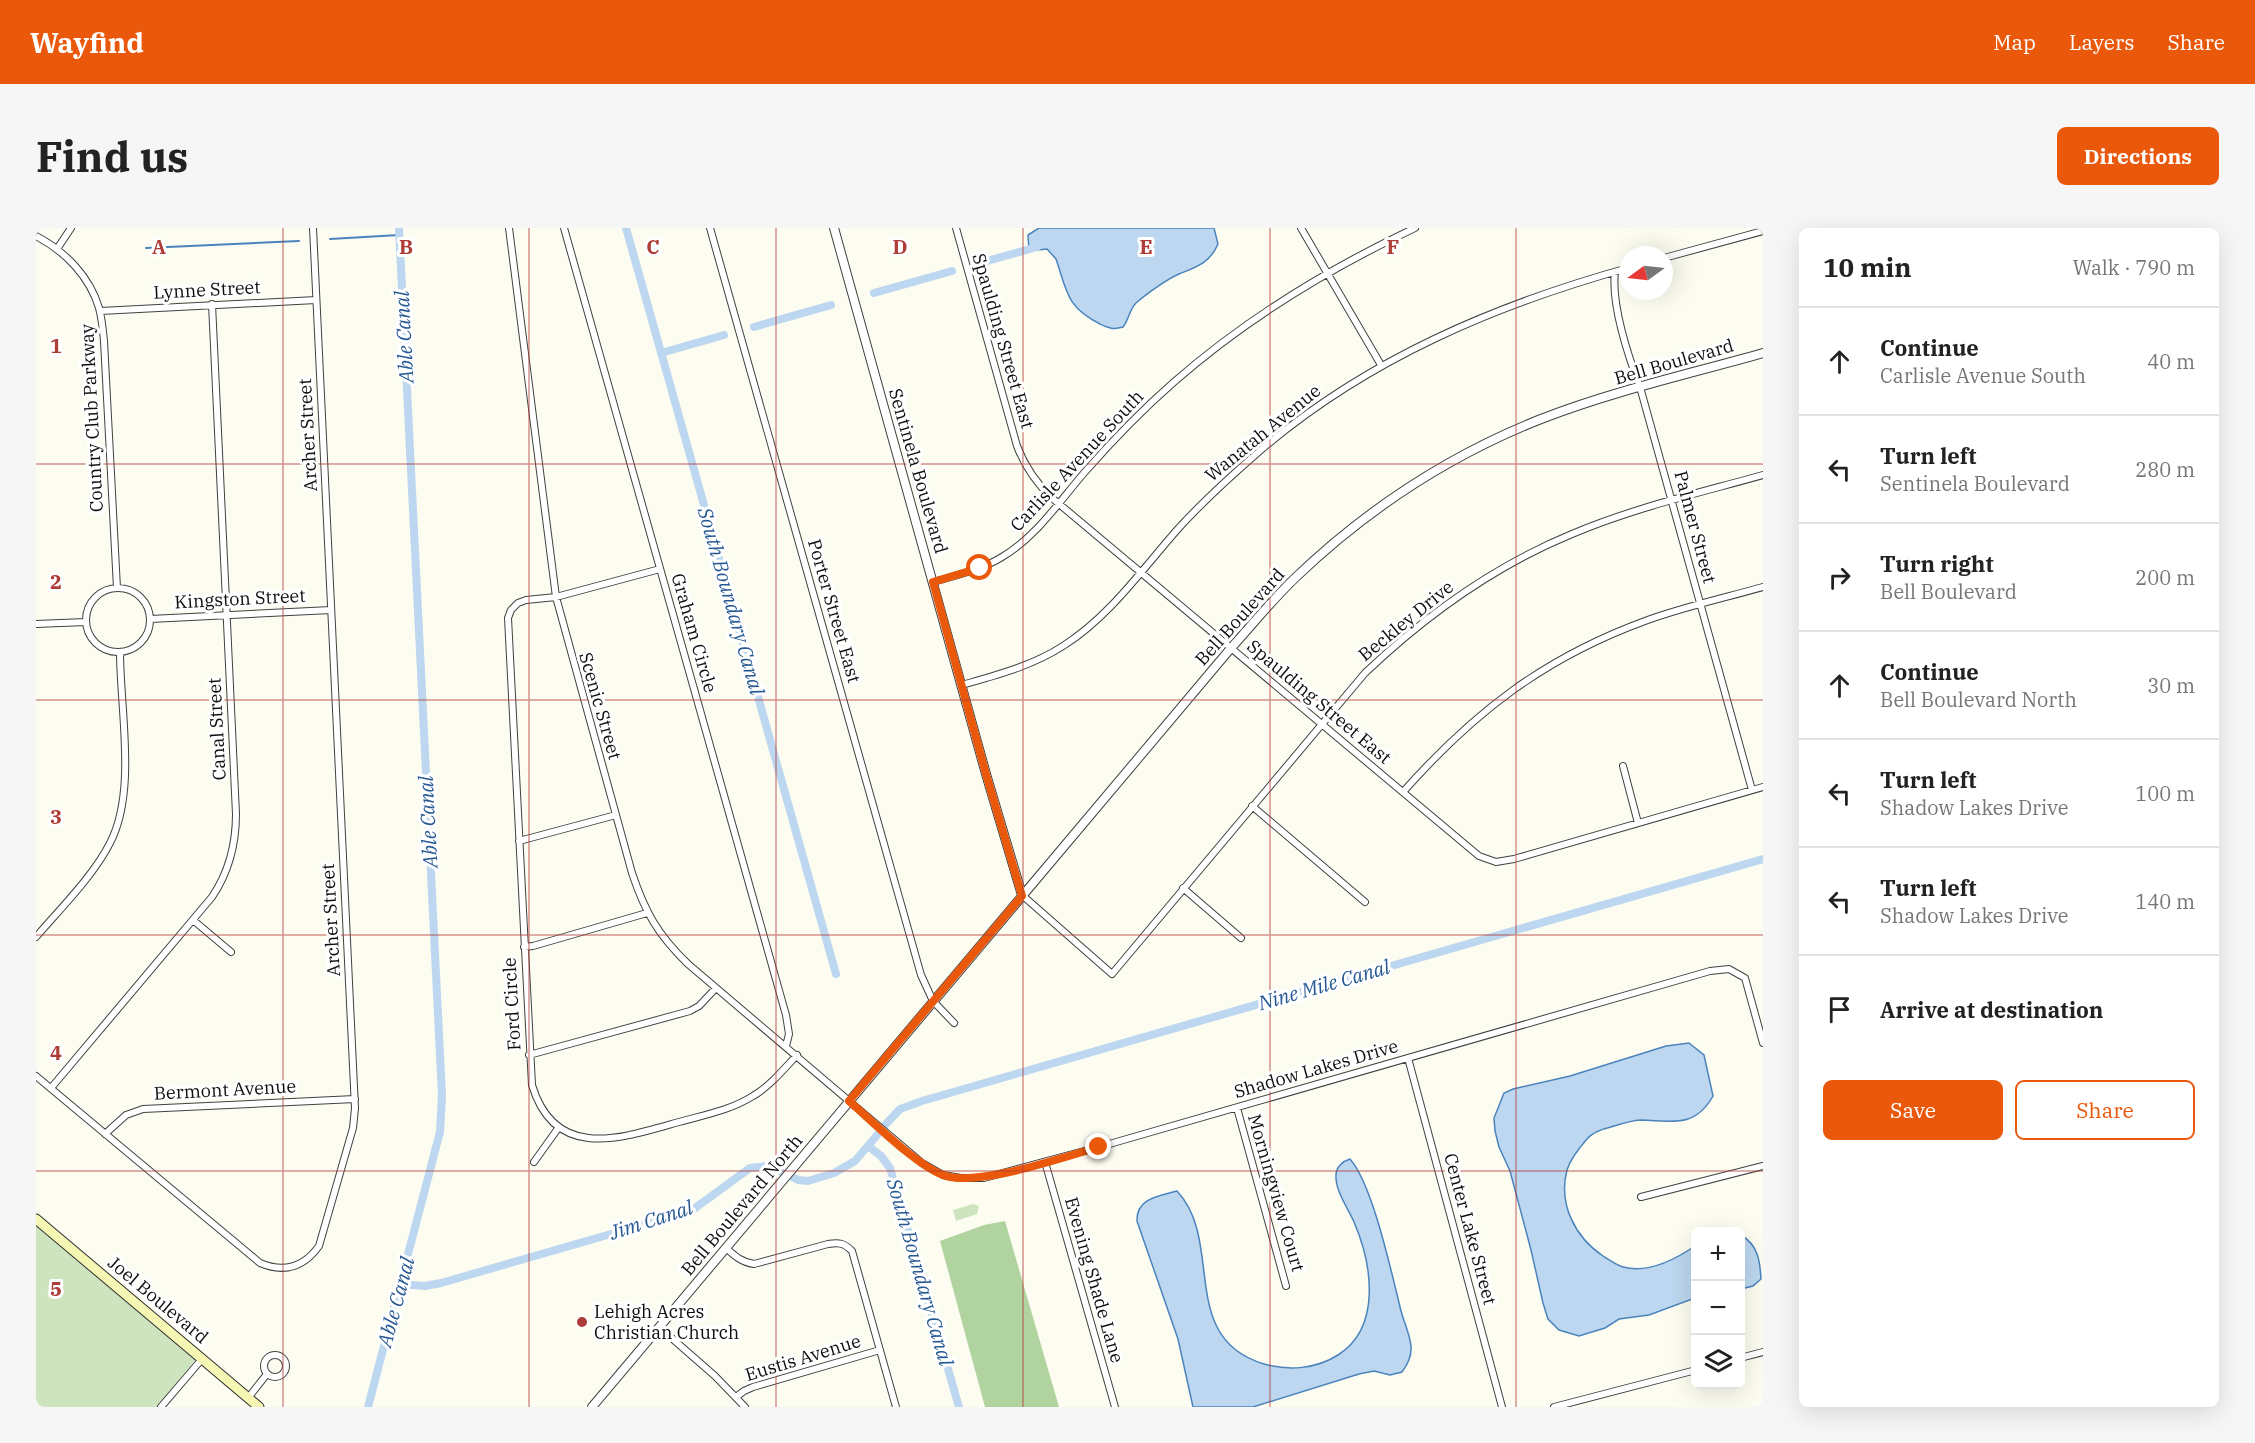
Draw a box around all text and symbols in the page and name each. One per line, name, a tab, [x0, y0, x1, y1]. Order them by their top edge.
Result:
text: Wayfind	[30, 24, 144, 61]
text: Map	[1993, 28, 2036, 56]
text: Layers	[2069, 28, 2135, 56]
text: Share	[2168, 28, 2225, 56]
button: Directions	[2057, 127, 2219, 185]
text: Find us	[36, 129, 188, 184]
text: A	[152, 233, 166, 260]
text: B	[399, 233, 413, 260]
text: C	[646, 233, 660, 260]
text: D	[892, 233, 908, 260]
text: E	[1139, 233, 1153, 260]
text: F	[1387, 233, 1399, 260]
north arrow	[1619, 246, 1673, 300]
text: 10 min	[1823, 250, 1911, 284]
street label: Spaulding Street East	[967, 251, 1040, 431]
text: Walk · 790 m	[2073, 254, 2195, 281]
street label: Lynne Street	[153, 275, 261, 304]
water label: Able Canal	[388, 290, 419, 386]
street label: Country Club Parkway	[75, 323, 108, 513]
text: 1	[50, 332, 62, 359]
street label: Bell Boulevard	[1611, 333, 1736, 390]
text: Continue	[1880, 333, 1979, 362]
icon: ahead	[1823, 345, 1856, 378]
text: 40 m	[2147, 348, 2195, 375]
text: Carlisle Avenue South	[1880, 362, 2086, 389]
street label: Archer Street	[293, 378, 322, 492]
street label: Wanatah Avenue	[1200, 379, 1325, 486]
street label: Carlisle Avenue South	[1005, 385, 1148, 536]
street label: Sentinela Boulevard	[884, 386, 953, 556]
text: Turn left	[1880, 441, 1976, 470]
icon: left	[1823, 453, 1856, 486]
text: 280 m	[2135, 456, 2195, 483]
street label: Palmer Street	[1669, 468, 1722, 586]
text: Sentinela Boulevard	[1880, 470, 2070, 497]
water label: South Boundary Canal	[692, 503, 771, 698]
street label: Porter Street East	[803, 536, 866, 685]
text: Turn right	[1880, 549, 1994, 578]
route start	[966, 554, 992, 580]
icon: right	[1823, 561, 1856, 594]
street label: Bell Boulevard	[1190, 563, 1289, 670]
text: 200 m	[2135, 564, 2195, 591]
text: 2	[50, 568, 62, 595]
street label: Graham Circle	[666, 571, 722, 695]
street label: Beckley Drive	[1353, 575, 1458, 666]
text: Bell Boulevard	[1880, 578, 2017, 605]
street label: Kingston Street	[174, 584, 306, 613]
street label: Spaulding Street East	[1243, 635, 1396, 769]
street label: Scenic Street	[574, 650, 627, 762]
text: Continue	[1880, 657, 1979, 686]
icon: ahead	[1823, 669, 1856, 702]
text: 30 m	[2147, 672, 2195, 699]
street label: Canal Street	[202, 677, 231, 781]
text: Bell Boulevard North	[1880, 686, 2077, 713]
text: Turn left	[1880, 765, 1976, 794]
water label: Able Canal	[412, 775, 443, 871]
icon: left	[1823, 777, 1856, 810]
text: 100 m	[2135, 780, 2195, 807]
text: Shadow Lakes Drive	[1880, 794, 2068, 821]
text: 3	[50, 803, 62, 830]
street label: Archer Street	[316, 863, 345, 977]
text: Turn left	[1880, 873, 1976, 902]
icon: left	[1823, 885, 1856, 918]
text: 140 m	[2135, 888, 2195, 915]
text: Shadow Lakes Drive	[1880, 902, 2068, 929]
water label: Nine Mile Canal	[1254, 953, 1393, 1016]
street label: Ford Circle	[498, 957, 525, 1051]
icon: arrive	[1823, 993, 1856, 1026]
text: Arrive at destination	[1880, 995, 2103, 1024]
street label: Shadow Lakes Drive	[1231, 1034, 1401, 1103]
text: 4	[50, 1039, 62, 1066]
street label: Bermont Avenue	[153, 1074, 297, 1105]
button: Save	[1823, 1080, 2003, 1140]
button: Share	[2015, 1080, 2195, 1140]
street label: Morningview Court	[1243, 1111, 1310, 1274]
street label: Bell Boulevard North	[676, 1129, 807, 1280]
route end	[1085, 1133, 1111, 1159]
street label: Center Lake Street	[1439, 1151, 1502, 1307]
water label: South Boundary Canal	[881, 1174, 960, 1369]
water label: Jim Canal	[605, 1193, 696, 1246]
street label: Evening Shade Lane	[1060, 1194, 1129, 1365]
map controls	[1691, 1227, 1745, 1389]
button: +	[1691, 1227, 1745, 1281]
street label: Joel Boulevard	[103, 1251, 213, 1348]
water label: Able Canal	[370, 1254, 421, 1352]
text: 5	[50, 1275, 62, 1302]
button: −	[1691, 1281, 1745, 1335]
place label: Lehigh Acres Christian Church	[594, 1300, 739, 1344]
marker: Lehigh Acres Christian Church	[575, 1315, 589, 1329]
street label: Eustis Avenue	[742, 1329, 863, 1386]
button: layers	[1691, 1335, 1745, 1389]

